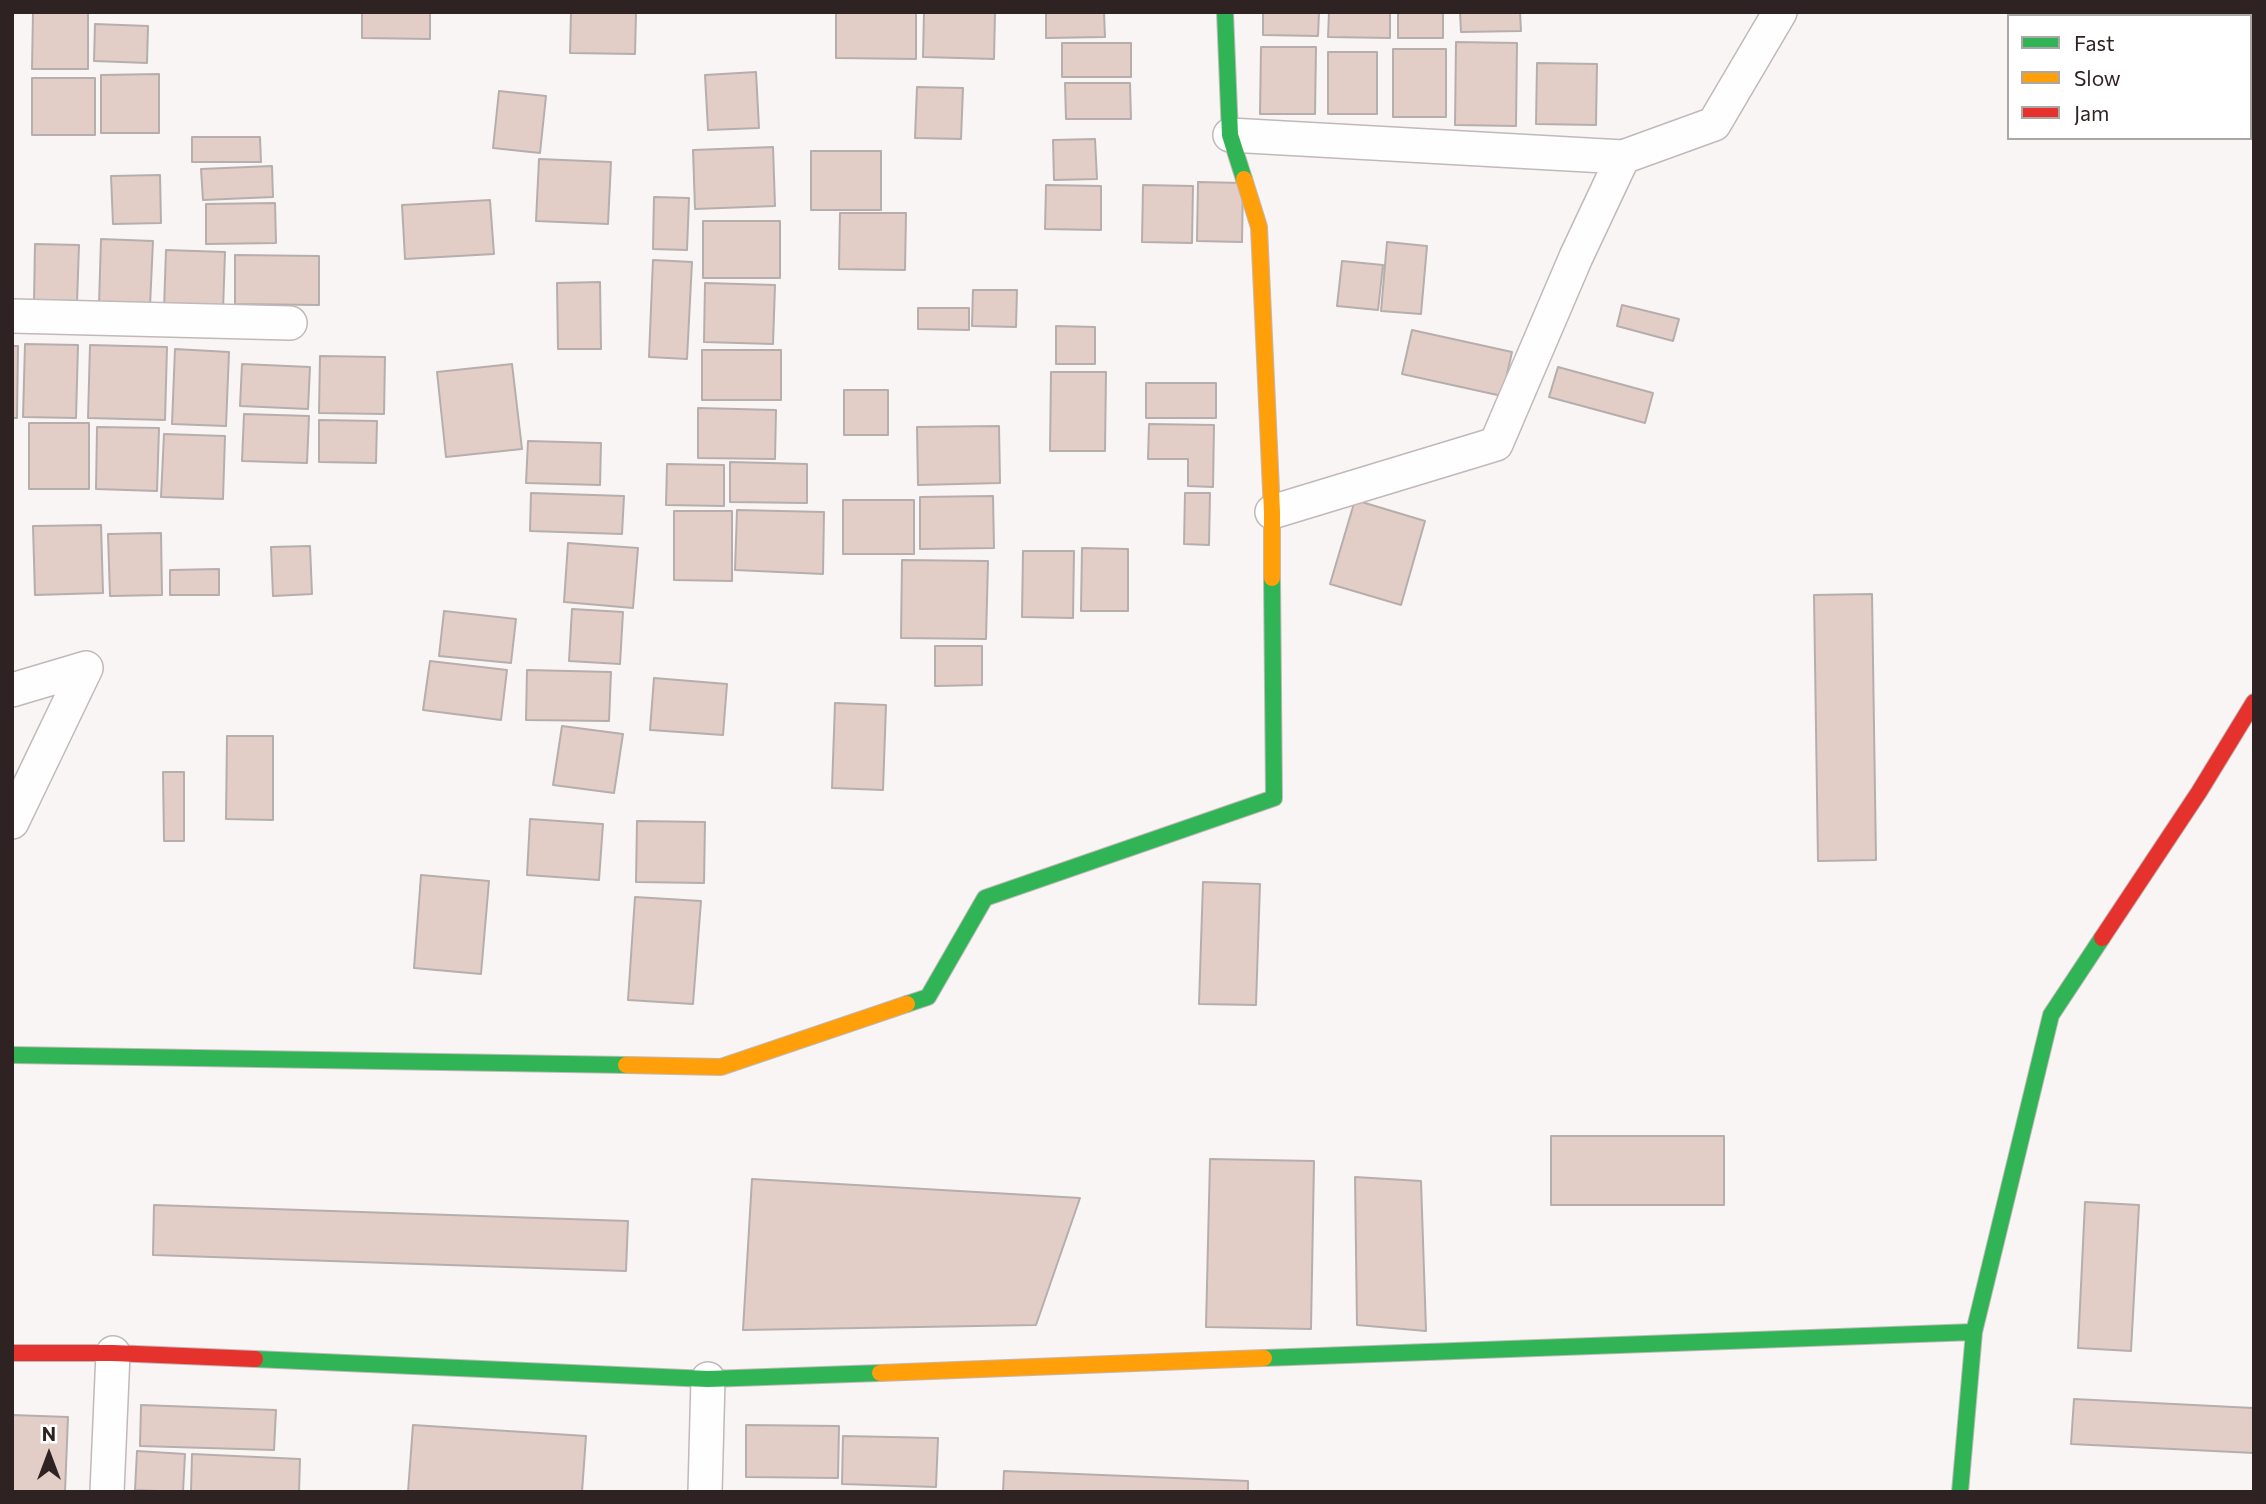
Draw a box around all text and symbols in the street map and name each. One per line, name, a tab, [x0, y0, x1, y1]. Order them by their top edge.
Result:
legend	[2007, 14, 2252, 140]
text: Fast	[2074, 30, 2115, 55]
text: Slow	[2074, 65, 2121, 90]
text: Jam	[2074, 100, 2109, 125]
north arrow	[14, 1420, 84, 1490]
text: N	[42, 1422, 56, 1445]

